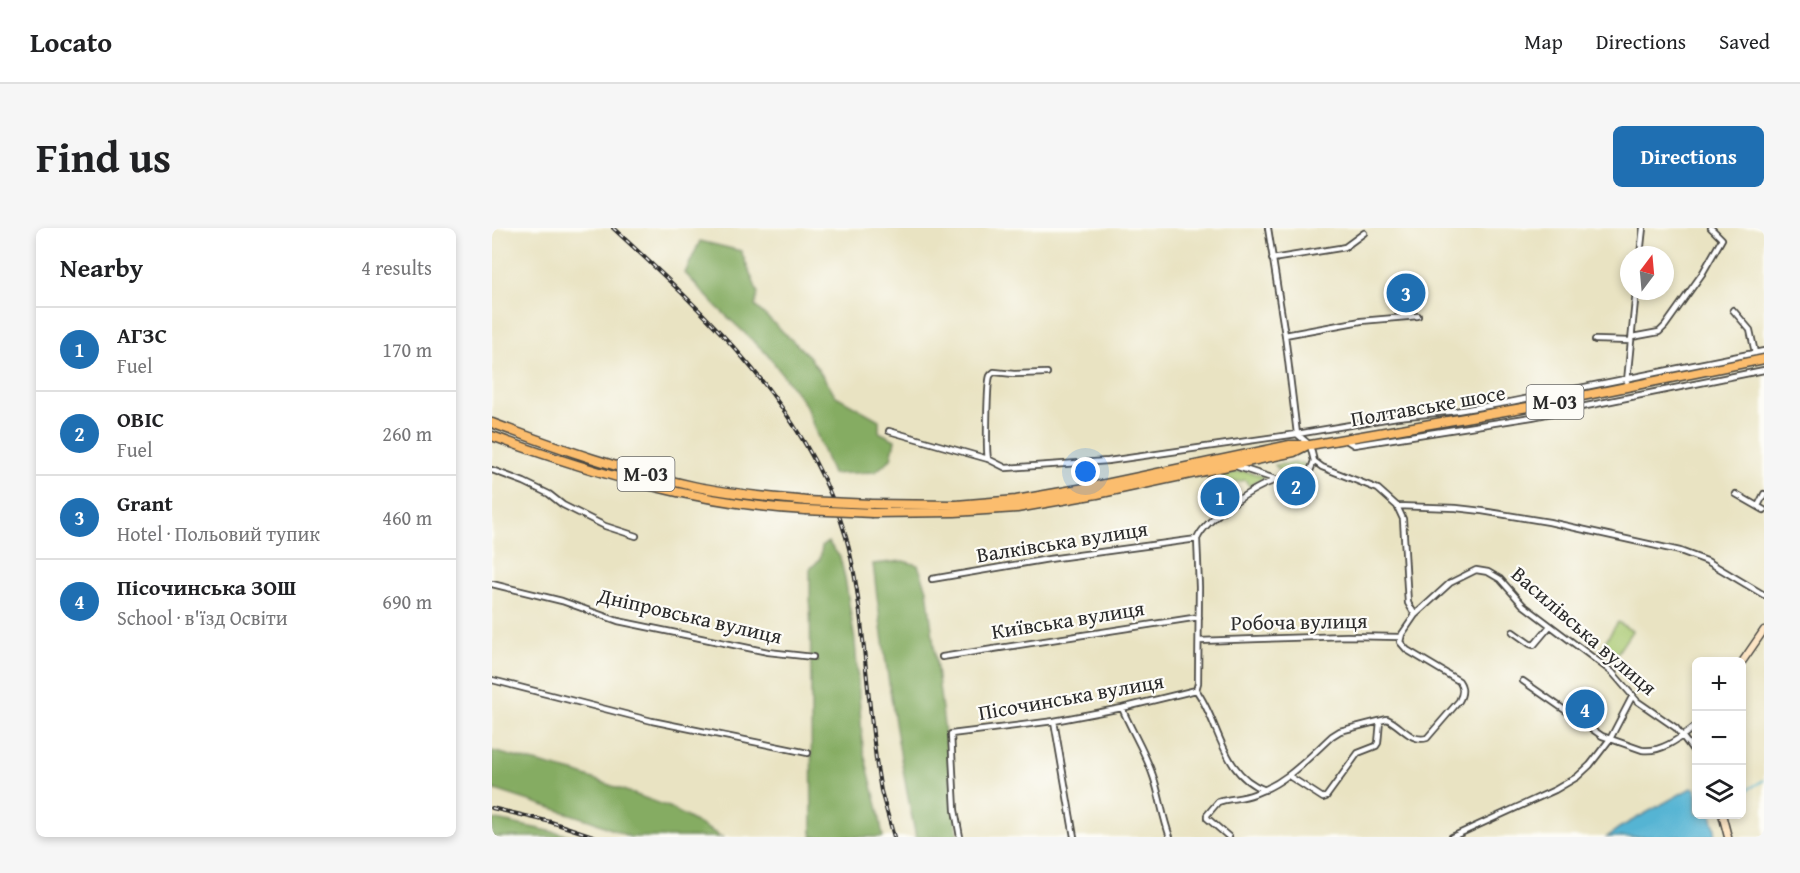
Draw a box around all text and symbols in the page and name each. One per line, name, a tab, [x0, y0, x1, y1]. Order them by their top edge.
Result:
text: Locato	[30, 21, 112, 62]
text: Map	[1524, 26, 1563, 57]
text: Directions	[1596, 26, 1686, 57]
text: Saved	[1719, 26, 1770, 57]
text: Find us	[36, 126, 171, 187]
button: Directions	[1613, 126, 1764, 187]
north arrow	[1620, 246, 1674, 300]
text: Nearby	[60, 248, 143, 287]
text: 4 results	[361, 253, 432, 282]
pin: 3	[1386, 270, 1426, 316]
text: АГЗС	[117, 319, 167, 351]
text: 1	[74, 335, 85, 364]
text: 170 m	[382, 335, 432, 364]
text: Fuel	[117, 351, 153, 380]
street label: Полтавське шосе	[1348, 377, 1508, 434]
road number: М-03	[1526, 385, 1584, 419]
text: ОВІС	[117, 403, 164, 435]
text: 2	[74, 419, 85, 448]
text: 260 m	[382, 419, 432, 448]
text: Fuel	[117, 435, 153, 464]
road number: М-03	[618, 457, 674, 491]
your location	[1071, 457, 1100, 486]
pin: 2	[1276, 464, 1316, 508]
pin: 1	[1200, 474, 1240, 520]
text: Grant	[117, 487, 173, 519]
text: 3	[74, 503, 85, 532]
text: 460 m	[382, 503, 432, 532]
street label: Валківська вулиця	[974, 513, 1150, 570]
text: Hotel · Польовий тупик	[117, 519, 320, 548]
street label: Василівська вулиця	[1505, 559, 1664, 703]
text: Пісочинська ЗОШ	[117, 571, 296, 603]
street label: Дніпровська вулиця	[594, 579, 786, 652]
text: 4	[74, 587, 85, 616]
text: 690 m	[382, 587, 432, 616]
street label: Київська вулиця	[989, 592, 1147, 647]
text: School · в'їзд Освіти	[117, 603, 288, 632]
street label: Робоча вулиця	[1230, 605, 1368, 638]
map controls	[1692, 657, 1746, 819]
button: +	[1692, 657, 1746, 711]
street label: Пісочинська вулиця	[976, 665, 1166, 728]
pin: 4	[1566, 686, 1604, 732]
button: −	[1692, 711, 1746, 765]
button: layers	[1692, 765, 1746, 819]

